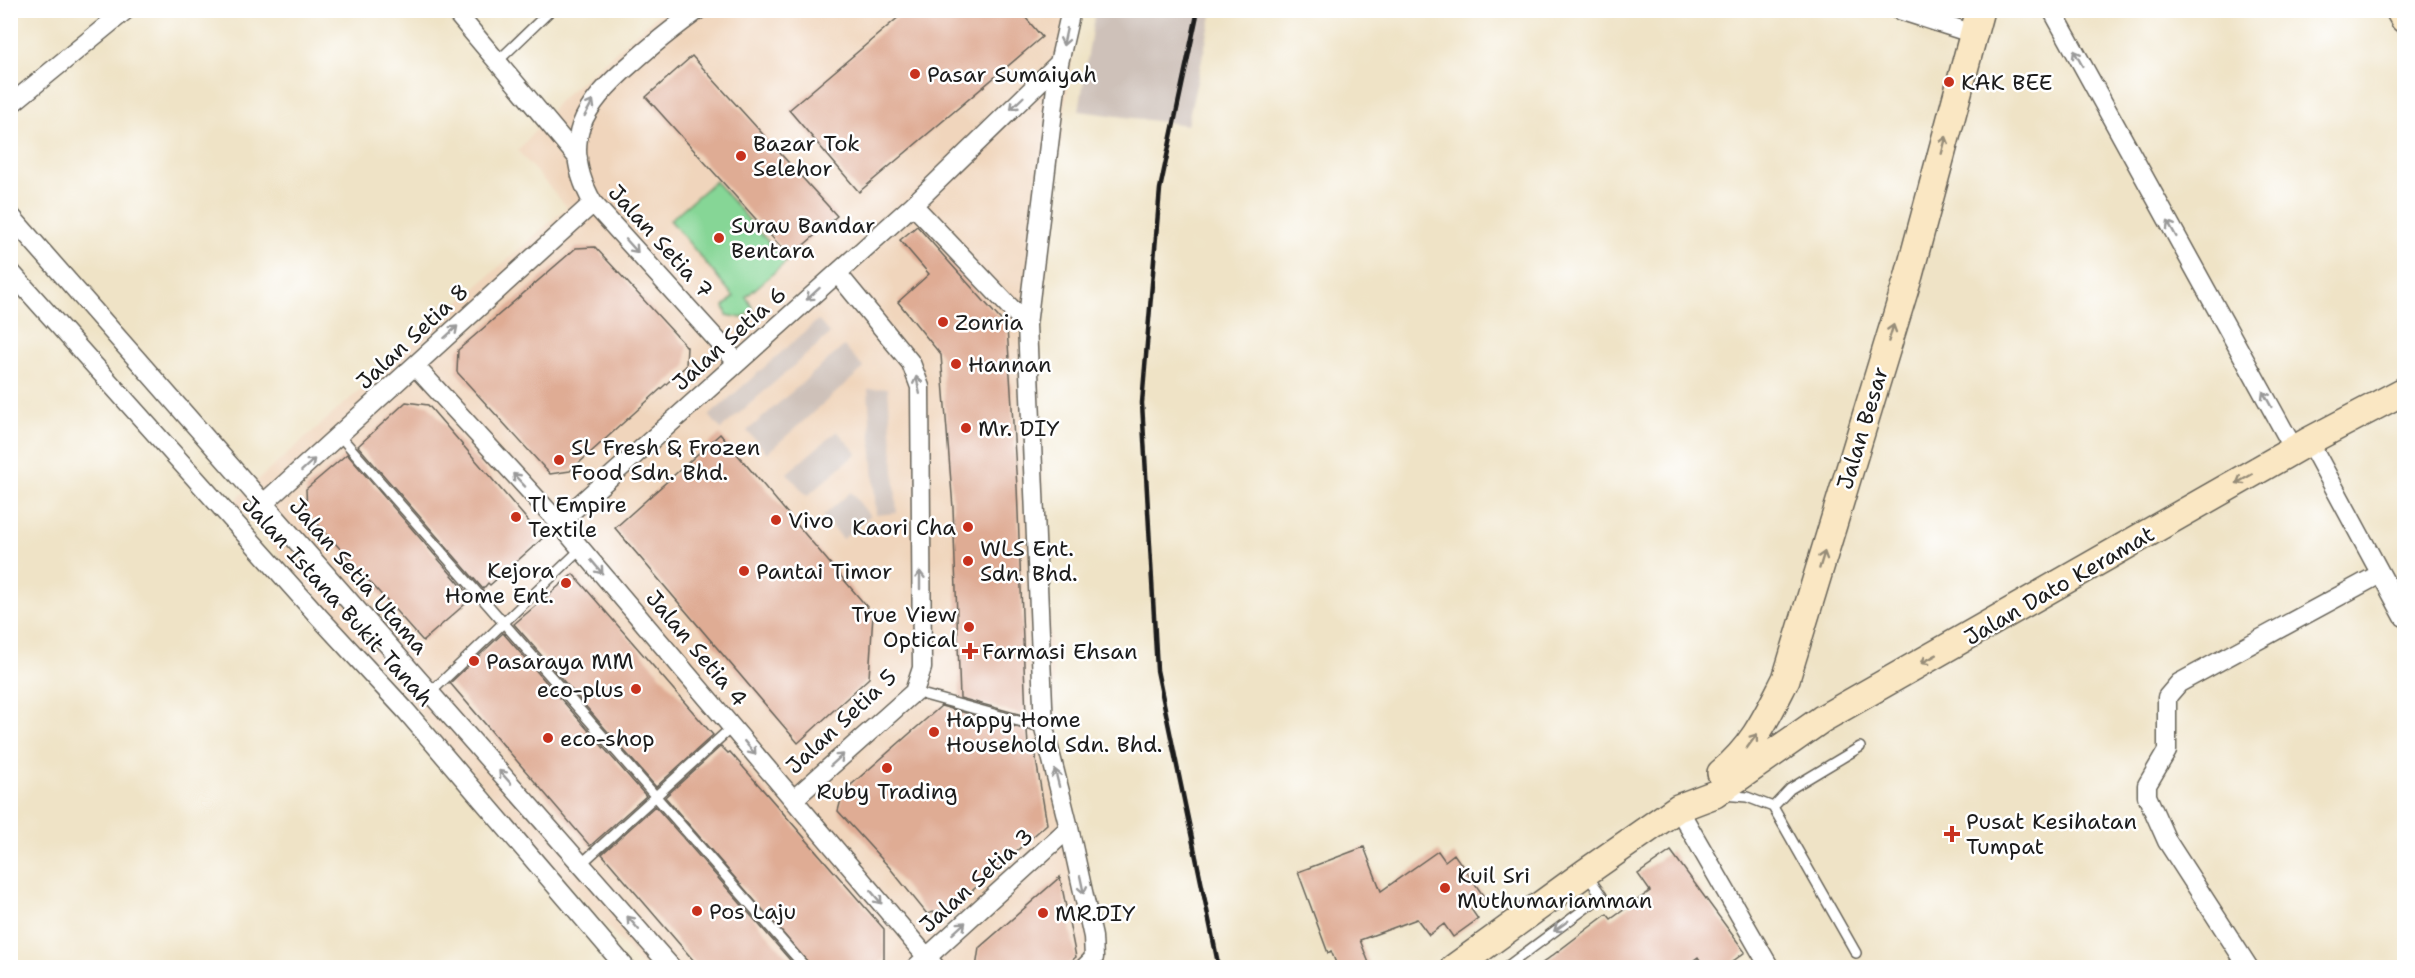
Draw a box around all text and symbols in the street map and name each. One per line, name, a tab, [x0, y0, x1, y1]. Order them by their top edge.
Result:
one-way arrow	[1059, 26, 1070, 46]
one-way arrow	[2072, 50, 2084, 67]
place label: Pasar Sumaiyah	[927, 60, 1097, 89]
marker: Pasar Sumaiyah	[908, 67, 922, 81]
place label: KAK BEE	[1961, 68, 2053, 97]
marker: KAK BEE	[1942, 75, 1956, 89]
one-way arrow	[1010, 96, 1025, 111]
one-way arrow	[583, 100, 595, 117]
place label: Bazar Tok Selehor	[753, 129, 860, 183]
one-way arrow	[1938, 136, 1950, 155]
marker: Bazar Tok Selehor	[734, 149, 748, 163]
street label: Jalan Setia 7	[602, 178, 719, 304]
place label: Surau Bandar Bentara	[731, 211, 875, 265]
one-way arrow	[2166, 220, 2177, 238]
marker: Surau Bandar Bentara	[712, 231, 726, 245]
one-way arrow	[625, 238, 639, 253]
street label: Jalan Setia 8	[350, 277, 475, 396]
street label: Jalan Setia 6	[666, 280, 792, 397]
one-way arrow	[806, 287, 821, 301]
place label: Zonria	[955, 308, 1023, 337]
marker: Zonria	[936, 315, 950, 329]
one-way arrow	[1886, 324, 1897, 343]
one-way arrow	[443, 326, 458, 340]
place label: Hannan	[968, 350, 1052, 379]
marker: Hannan	[949, 357, 963, 371]
street label: Jalan Besar	[1830, 363, 1895, 493]
one-way arrow	[911, 376, 923, 395]
one-way arrow	[2261, 391, 2272, 409]
place label: Mr. DIY	[978, 414, 1060, 443]
marker: Mr. DIY	[959, 421, 973, 435]
place label: SL Fresh & Frozen Food Sdn. Bhd.	[571, 433, 760, 487]
marker: SL Fresh & Frozen Food Sdn. Bhd.	[552, 453, 566, 467]
one-way arrow	[300, 458, 315, 472]
one-way arrow	[512, 473, 526, 488]
one-way arrow	[2236, 474, 2253, 486]
street label: Jalan Istana Bukit Tanah	[235, 490, 440, 713]
place label: Tl Empire Textile	[528, 490, 627, 544]
street label: Jalan Setia Utama	[283, 492, 435, 661]
place label: Vivo	[788, 506, 834, 535]
marker: Tl Empire Textile	[509, 510, 523, 524]
marker: Vivo	[769, 513, 783, 527]
place label: Kaori Cha	[852, 513, 956, 542]
street label: Jalan Dato Keramat	[1959, 519, 2160, 652]
marker: Kaori Cha	[961, 520, 975, 534]
place label: WLS Ent. Sdn. Bhd.	[980, 534, 1078, 588]
one-way arrow	[1817, 551, 1828, 570]
marker: WLS Ent. Sdn. Bhd.	[961, 554, 975, 568]
place label: Kejora Home Ent.	[445, 556, 554, 610]
place label: Pantai Timor	[756, 557, 892, 586]
one-way arrow	[590, 559, 604, 574]
marker: Pantai Timor	[737, 564, 751, 578]
one-way arrow	[914, 570, 926, 590]
marker: Kejora Home Ent.	[559, 576, 573, 590]
street label: Jalan Setia 4	[639, 584, 754, 713]
place label: True View Optical	[851, 600, 957, 654]
marker: True View Optical	[962, 620, 976, 634]
place label: Farmasi Ehsan	[982, 637, 1138, 666]
marker: Farmasi Ehsan	[963, 644, 977, 658]
place label: Pasaraya MM	[486, 647, 634, 676]
one-way arrow	[1921, 653, 1938, 665]
marker: Pasaraya MM	[467, 654, 481, 668]
street label: Jalan Setia 5	[780, 662, 903, 780]
place label: eco-plus	[537, 675, 624, 704]
marker: eco-plus	[629, 682, 643, 696]
place label: Happy Home Household Sdn. Bhd.	[946, 705, 1163, 759]
place label: eco-shop	[560, 724, 655, 753]
marker: Happy Home Household Sdn. Bhd.	[927, 725, 941, 739]
marker: eco-shop	[541, 731, 555, 745]
one-way arrow	[1746, 733, 1759, 749]
one-way arrow	[743, 740, 757, 755]
one-way arrow	[829, 753, 844, 767]
marker: Ruby Trading	[880, 761, 894, 775]
one-way arrow	[1050, 769, 1062, 788]
one-way arrow	[498, 770, 512, 785]
place label: Ruby Trading	[817, 777, 957, 806]
place label: Pusat Kesihatan Tumpat	[1966, 807, 2137, 861]
street label: Jalan Setia 3	[913, 822, 1039, 939]
marker: Pusat Kesihatan Tumpat	[1943, 825, 1961, 843]
place label: Kuil Sri Muthumariamman	[1457, 861, 1652, 915]
one-way arrow	[1077, 875, 1088, 894]
marker: Kuil Sri Muthumariamman	[1438, 881, 1452, 895]
one-way arrow	[869, 889, 883, 904]
place label: Pos Laju	[709, 897, 796, 926]
place label: MR.DIY	[1055, 899, 1136, 928]
marker: Pos Laju	[690, 904, 704, 918]
marker: MR.DIY	[1036, 906, 1050, 920]
one-way arrow	[627, 915, 640, 931]
one-way arrow	[1554, 920, 1570, 932]
one-way arrow	[951, 921, 966, 935]

